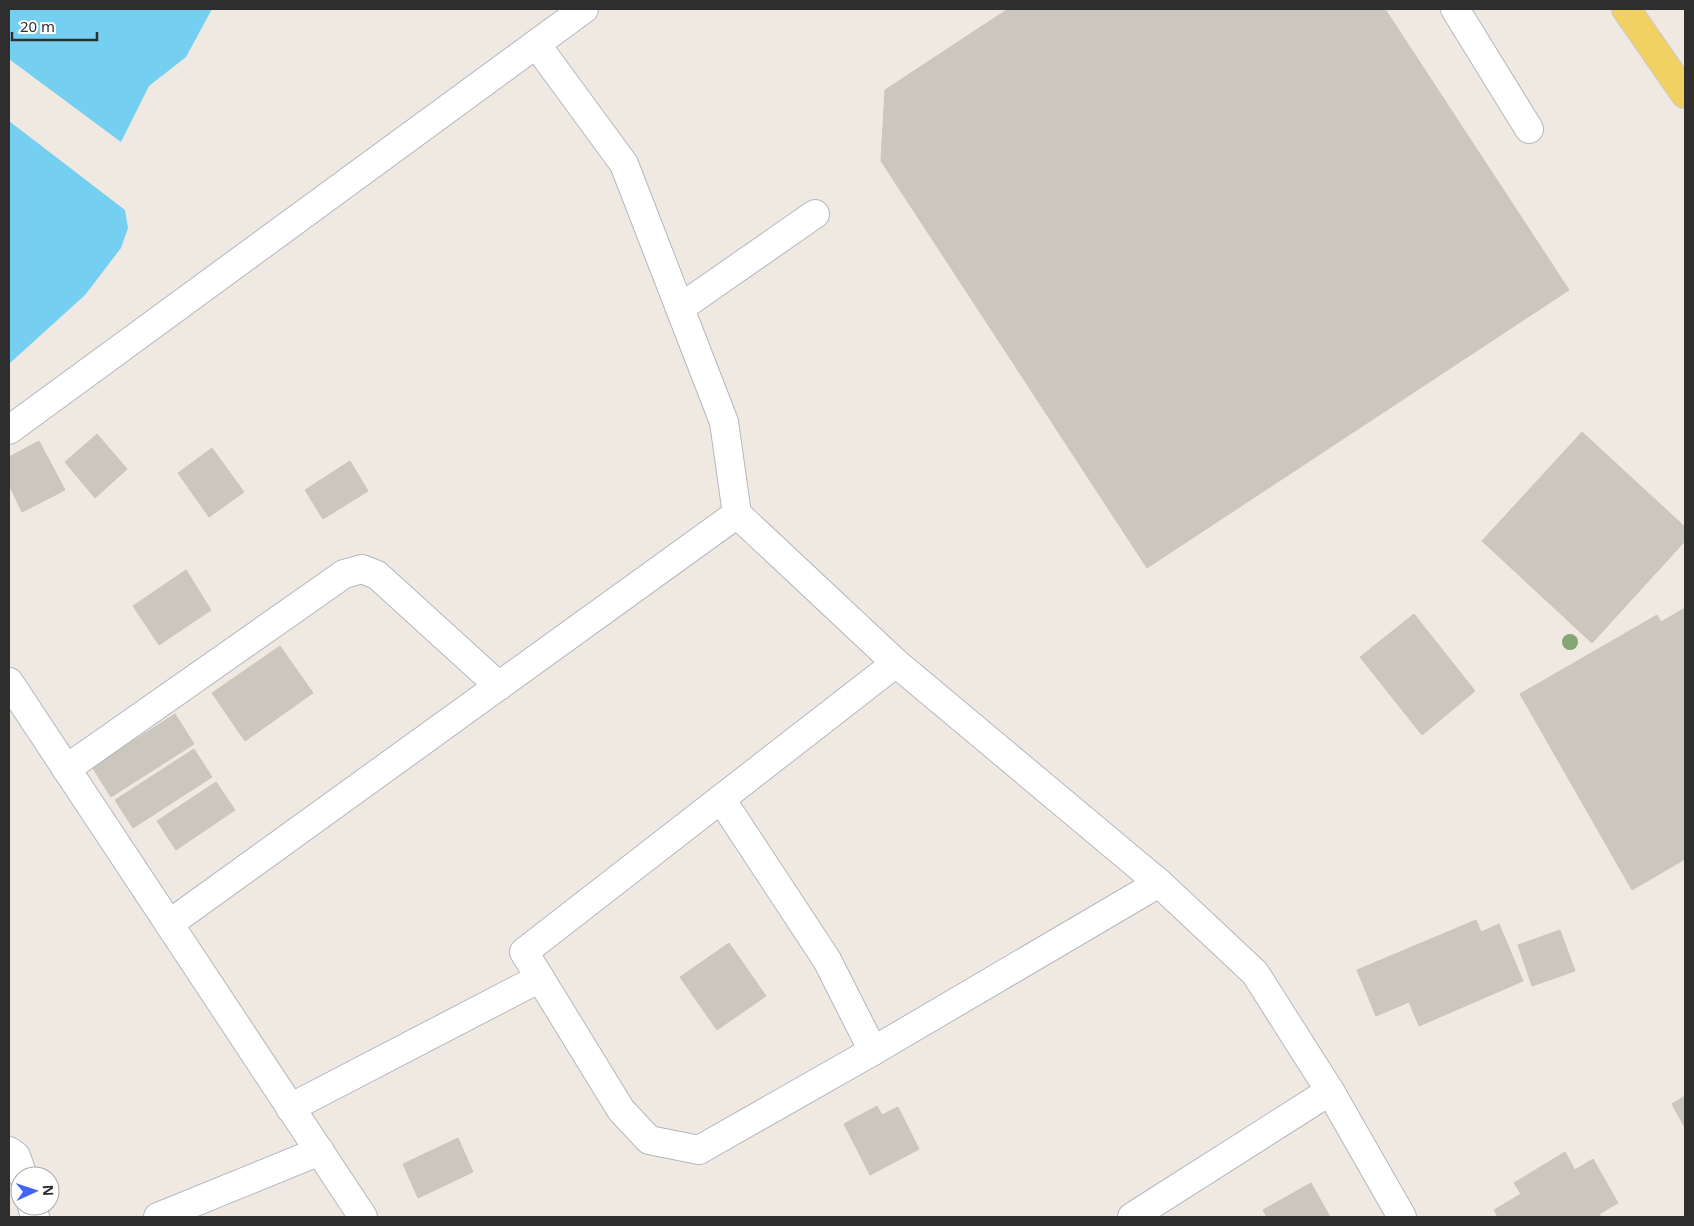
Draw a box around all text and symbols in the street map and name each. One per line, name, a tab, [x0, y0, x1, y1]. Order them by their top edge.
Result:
scale bar	[12, 10, 98, 42]
text: 20 m	[20, 16, 55, 36]
north arrow	[10, 1166, 60, 1216]
text: N	[39, 1184, 58, 1196]

